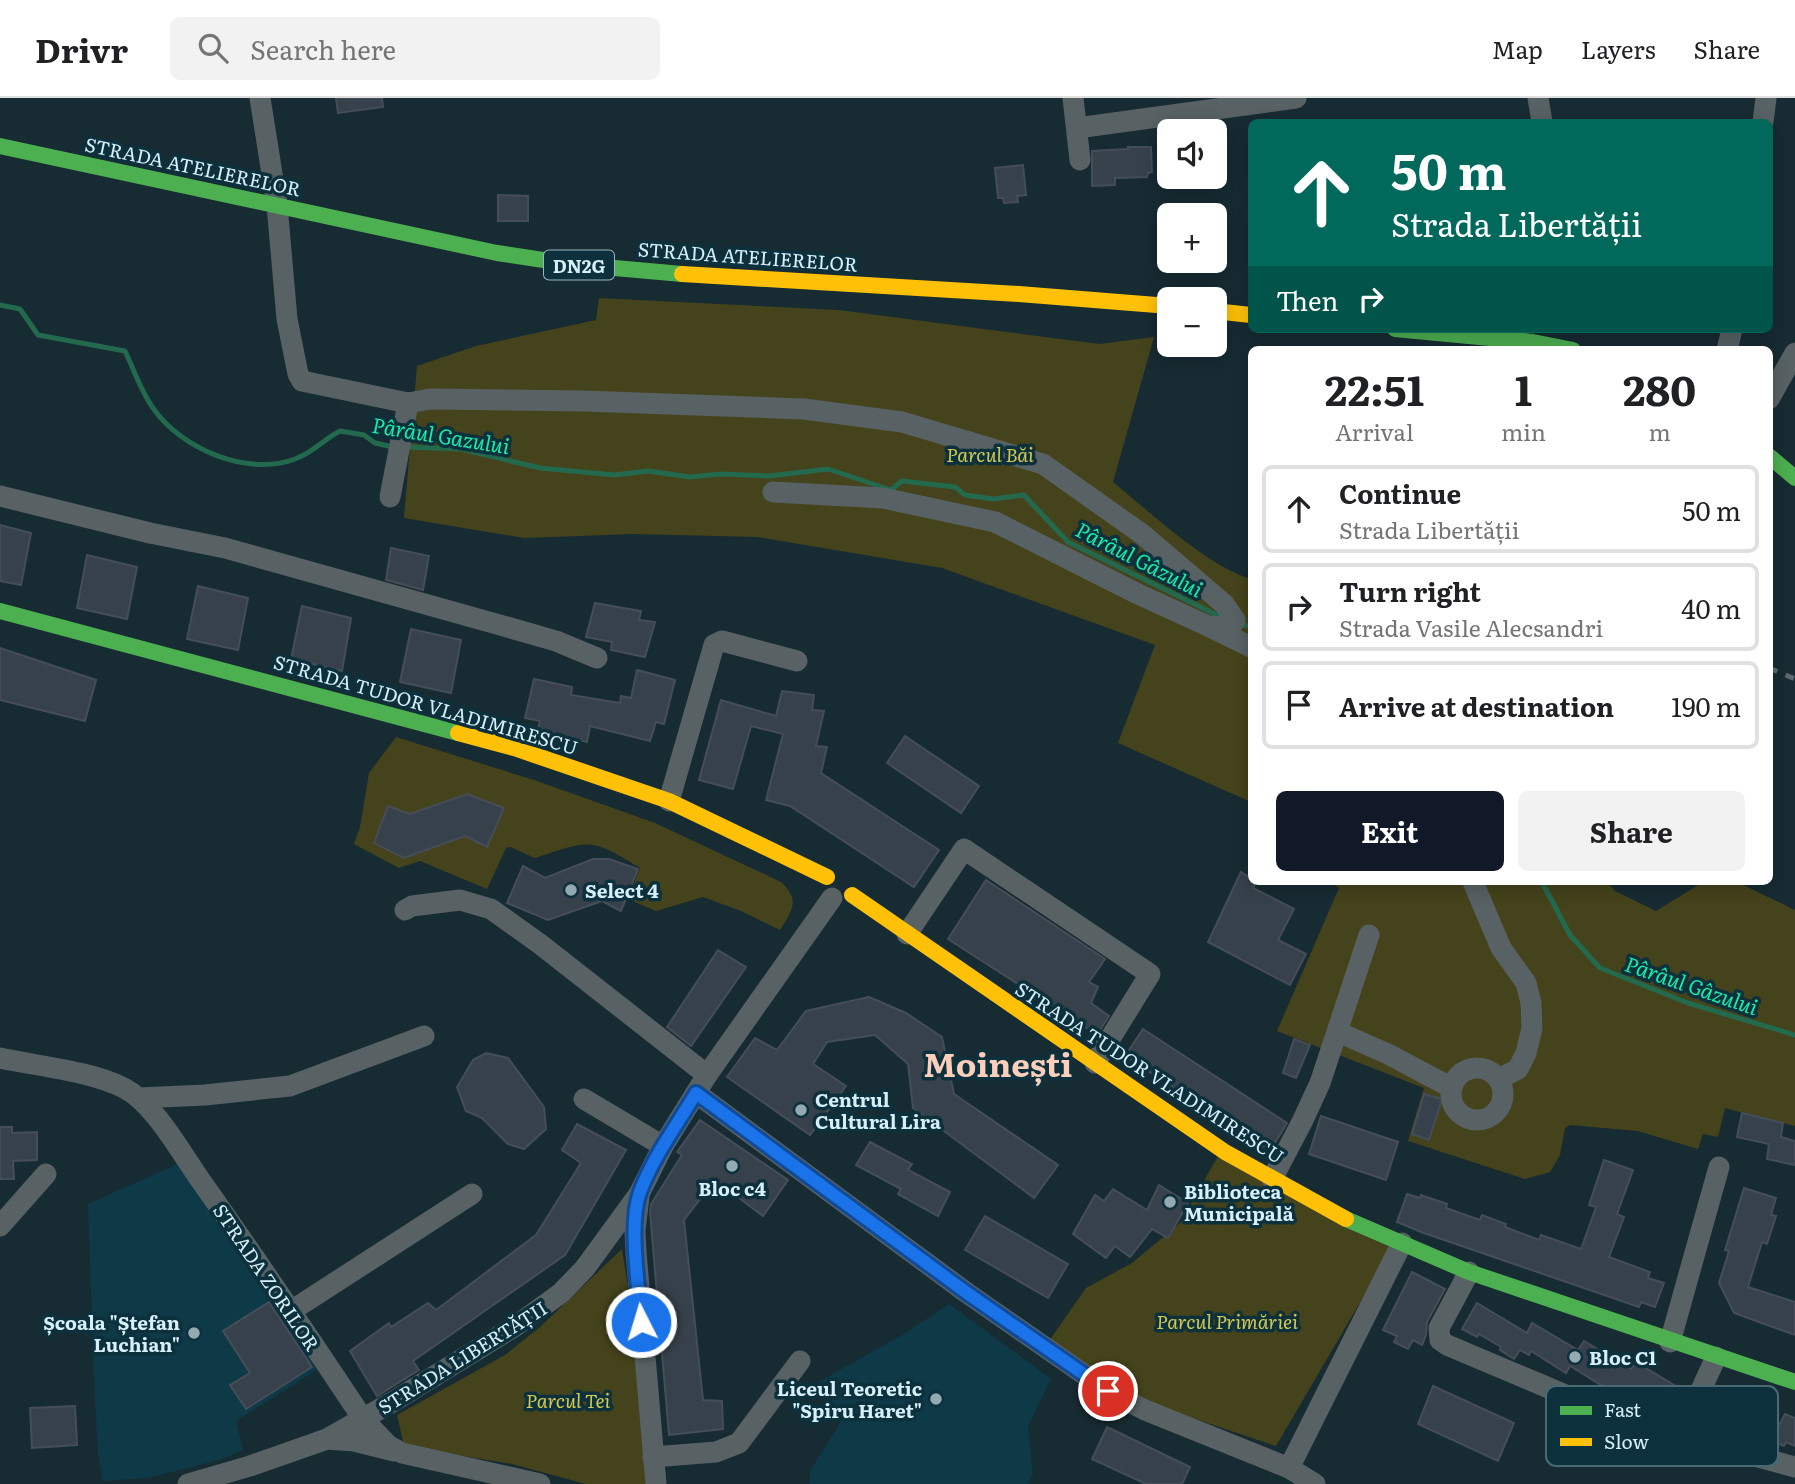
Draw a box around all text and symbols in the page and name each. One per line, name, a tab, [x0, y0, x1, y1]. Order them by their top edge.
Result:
search box	[170, 17, 660, 80]
text: Drivr	[35, 24, 128, 73]
icon: search	[194, 29, 232, 67]
text: Search here	[250, 29, 396, 68]
text: Map	[1492, 31, 1543, 66]
text: Layers	[1581, 31, 1655, 66]
text: Share	[1693, 31, 1760, 66]
map controls	[1157, 119, 1227, 357]
button: sound	[1157, 119, 1227, 189]
street label: STRADA ATELIERELOR	[82, 129, 304, 203]
text: 50 m	[1391, 132, 1507, 205]
icon: ahead	[1276, 147, 1367, 238]
text: Strada Libertății	[1391, 199, 1642, 247]
button: +	[1157, 203, 1227, 273]
street label: STRADA ATELIERELOR	[637, 234, 859, 278]
road number: DN2G	[544, 250, 614, 280]
text: Then	[1276, 280, 1338, 319]
icon: right	[1352, 280, 1390, 318]
button: −	[1157, 287, 1227, 357]
text: 22:51	[1325, 357, 1424, 419]
text: 1	[1515, 357, 1532, 419]
text: 280	[1623, 357, 1696, 419]
water label: Pârâul Gazului	[370, 408, 513, 460]
text: Arrival	[1335, 414, 1414, 448]
text: min	[1501, 414, 1546, 448]
text: m	[1648, 414, 1671, 448]
park label: Parcul Băi	[946, 440, 1034, 468]
text: Continue	[1339, 473, 1461, 512]
icon: ahead	[1280, 490, 1318, 528]
text: 50 m	[1682, 490, 1741, 529]
text: Strada Libertății	[1339, 512, 1519, 546]
water label: Pârâul Gâzului	[1071, 513, 1210, 604]
text: Turn right	[1339, 571, 1481, 610]
icon: right	[1280, 588, 1318, 626]
text: 40 m	[1681, 588, 1741, 627]
text: Strada Vasile Alecsandri	[1339, 610, 1603, 644]
street label: STRADA TUDOR VLADIMIRESCU	[271, 647, 581, 761]
icon: arrive	[1280, 686, 1318, 724]
text: Arrive at destination	[1339, 686, 1614, 725]
text: 190 m	[1671, 686, 1741, 725]
button: Exit	[1276, 791, 1504, 871]
button: Share	[1518, 791, 1745, 871]
place label: Select 4	[585, 876, 659, 904]
marker: Select 4	[563, 882, 579, 898]
water label: Pârâul Gâzului	[1621, 947, 1763, 1021]
street label: STRADA TUDOR VLADIMIRESCU	[1010, 974, 1290, 1170]
district label: Moinești	[924, 1038, 1072, 1087]
place label: Centrul Cultural Lira	[815, 1085, 941, 1135]
marker: Centrul Cultural Lira	[793, 1102, 809, 1118]
marker: Bloc c4	[724, 1158, 740, 1174]
place label: Bloc c4	[698, 1174, 766, 1202]
place label: Biblioteca Municipală	[1184, 1177, 1294, 1227]
marker: Biblioteca Municipală	[1162, 1194, 1178, 1210]
street label: STRADA ZORILOR	[207, 1198, 327, 1357]
position arrow	[604, 1285, 678, 1359]
street label: STRADA LIBERTĂȚII	[372, 1294, 552, 1420]
park label: Parcul Primăriei	[1156, 1307, 1298, 1335]
place label: Școala "Ștefan Luchian"	[43, 1308, 180, 1358]
marker: Școala "Ștefan Luchian"	[186, 1325, 202, 1341]
place label: Bloc C1	[1589, 1343, 1656, 1371]
marker: Bloc C1	[1567, 1349, 1583, 1365]
pin	[1078, 1361, 1138, 1421]
icon: arrive	[1089, 1372, 1127, 1410]
place label: Liceul Teoretic "Spiru Haret"	[777, 1374, 922, 1424]
park label: Parcul Tei	[526, 1386, 611, 1414]
legend	[1546, 1386, 1778, 1466]
marker: Liceul Teoretic "Spiru Haret"	[928, 1391, 944, 1407]
text: Fast	[1604, 1395, 1641, 1423]
text: Slow	[1604, 1427, 1649, 1455]

